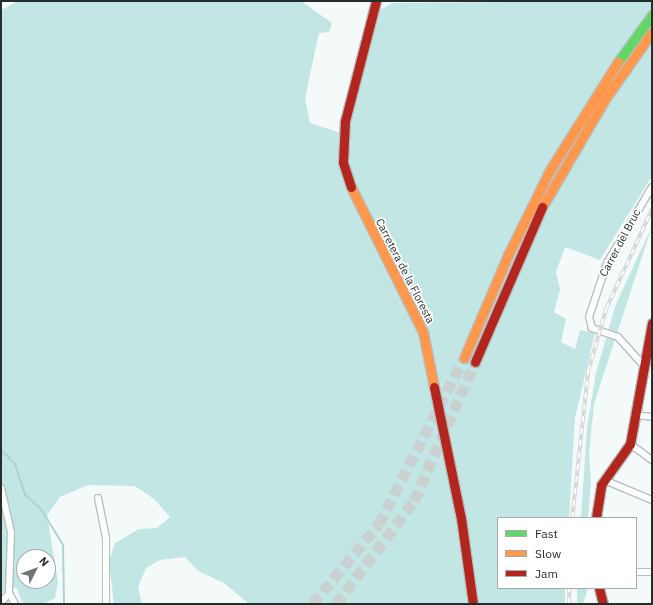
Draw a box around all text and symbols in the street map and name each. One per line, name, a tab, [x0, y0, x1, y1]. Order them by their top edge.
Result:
street label: Carrer del Bruc	[597, 207, 643, 279]
street label: Carretera de la Floresta	[373, 216, 437, 326]
legend	[497, 517, 637, 589]
text: Fast	[535, 526, 558, 541]
text: Slow	[535, 546, 561, 561]
north arrow	[16, 549, 56, 589]
text: N	[36, 554, 52, 569]
text: Jam	[535, 566, 558, 581]

